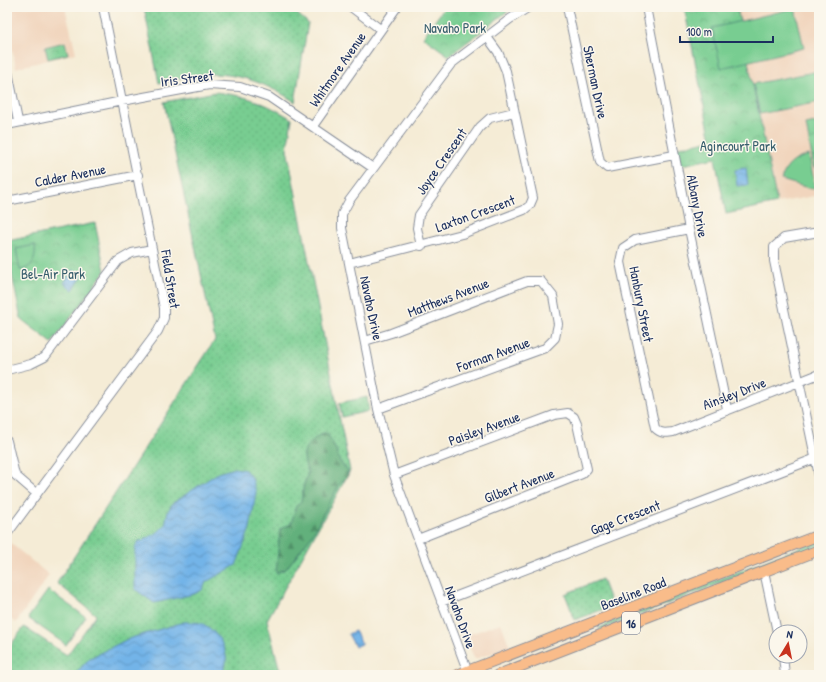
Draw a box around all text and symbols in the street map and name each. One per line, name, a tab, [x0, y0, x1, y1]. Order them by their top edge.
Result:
park label: Navaho Park	[424, 18, 486, 37]
scale bar	[680, 18, 773, 44]
text: 100 m	[686, 23, 712, 40]
street label: Whitmore Avenue	[304, 27, 370, 110]
street label: Sherman Drive	[579, 44, 613, 121]
street label: Iris Street	[160, 65, 215, 91]
street label: Joyce Crescent	[411, 124, 472, 199]
park label: Agincourt Park	[700, 136, 776, 156]
street label: Calder Avenue	[33, 159, 108, 191]
street label: Albany Drive	[682, 173, 713, 240]
street label: Laxton Crescent	[433, 190, 517, 236]
street label: Field Street	[157, 247, 185, 310]
park label: Bel-Air Park	[21, 264, 85, 283]
street label: Hanbury Street	[624, 264, 659, 344]
street label: Matthews Avenue	[405, 273, 492, 321]
street label: Navaho Drive	[356, 274, 388, 342]
street label: Forman Avenue	[453, 332, 533, 376]
street label: Ainsley Drive	[700, 372, 769, 415]
street label: Paisley Avenue	[446, 406, 523, 451]
street label: Gilbert Avenue	[481, 463, 557, 507]
street label: Gage Crescent	[587, 495, 663, 540]
street label: Baseline Road	[598, 572, 669, 614]
street label: Navaho Drive	[441, 583, 481, 651]
road number: 16	[622, 612, 640, 634]
north arrow	[768, 624, 808, 664]
text: N	[786, 627, 794, 642]

